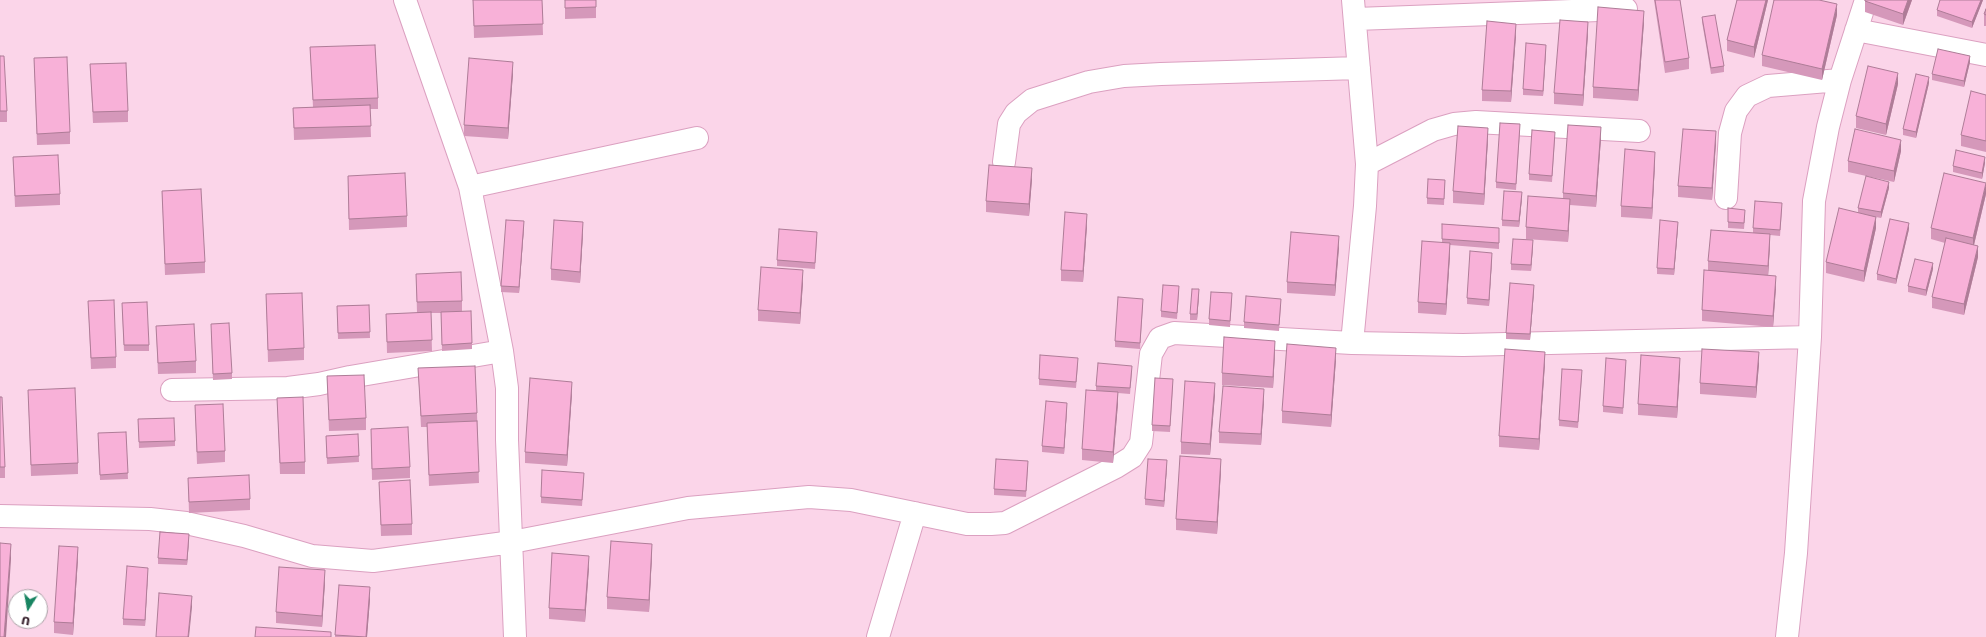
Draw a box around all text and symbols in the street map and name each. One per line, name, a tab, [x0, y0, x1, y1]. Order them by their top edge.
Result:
north arrow	[8, 589, 48, 629]
text: U	[20, 613, 31, 628]

